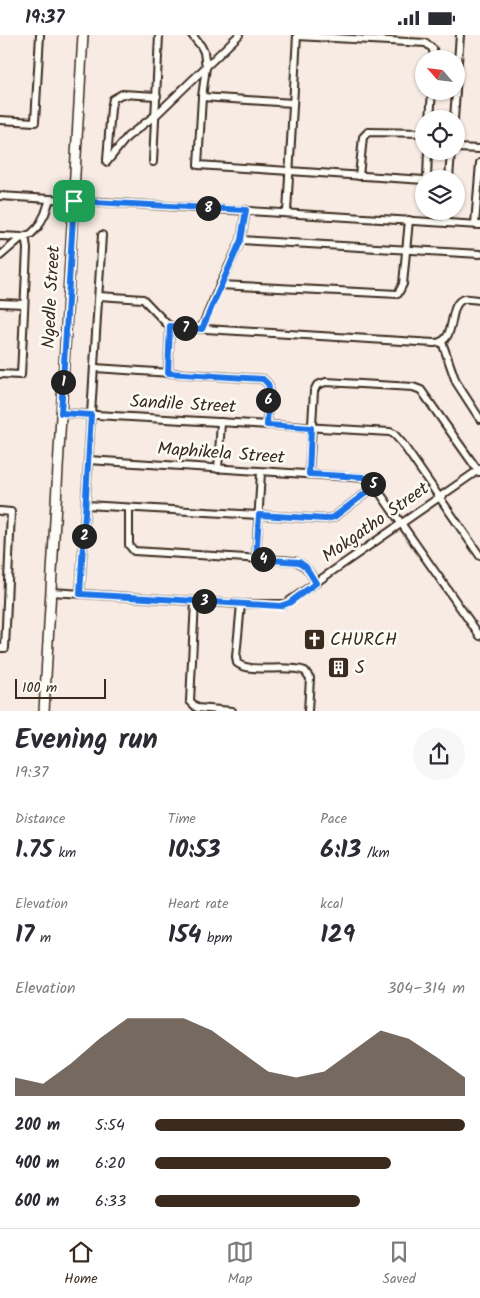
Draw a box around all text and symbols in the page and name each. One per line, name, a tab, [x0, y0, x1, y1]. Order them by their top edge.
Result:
text: 19:37	[25, 3, 64, 33]
north arrow	[415, 50, 465, 100]
map controls	[415, 50, 465, 220]
button: locate	[415, 110, 465, 160]
button: layers	[415, 170, 465, 220]
pin	[53, 180, 95, 222]
icon: arrive	[60, 187, 88, 215]
pin: 8	[196, 195, 220, 221]
text: 8	[204, 197, 213, 219]
street label: Ngedle Street	[35, 244, 69, 349]
pin: 7	[172, 315, 198, 341]
text: 7	[182, 317, 189, 339]
pin: 1	[50, 369, 76, 395]
text: 1	[61, 371, 66, 393]
pin: 6	[256, 387, 280, 413]
street label: Sandile Street	[129, 388, 238, 422]
text: 6	[265, 389, 272, 411]
street label: Maphikela Street	[156, 435, 287, 473]
pin: 5	[360, 471, 386, 497]
text: 5	[370, 473, 377, 495]
street label: Mokgatho Street	[316, 475, 437, 571]
pin: 2	[72, 523, 96, 549]
text: 2	[80, 525, 89, 547]
pin: 4	[250, 547, 276, 571]
text: 4	[260, 548, 267, 570]
pin: 3	[192, 589, 216, 613]
text: 3	[201, 590, 208, 612]
place label: CHURCH	[330, 626, 397, 655]
church icon: CHURCH	[302, 628, 326, 652]
place label: S	[355, 654, 365, 683]
building icon: S	[327, 656, 351, 680]
scale bar	[15, 676, 106, 699]
text: 100 m	[22, 677, 57, 699]
text: Evening run	[15, 718, 158, 763]
button: share	[413, 728, 465, 780]
text: 19:37	[15, 760, 48, 785]
text: Distance	[15, 808, 65, 830]
text: Time	[168, 808, 196, 830]
text: Pace	[320, 808, 347, 830]
text: 1.75	[15, 830, 53, 870]
text: 10:53	[168, 830, 221, 870]
text: 6:13	[320, 830, 361, 870]
text: km	[53, 842, 76, 864]
text: /km	[361, 842, 390, 864]
text: Elevation	[15, 893, 68, 915]
text: Heart rate	[168, 893, 229, 915]
text: kcal	[320, 893, 343, 915]
text: 17	[15, 915, 34, 955]
text: 154	[168, 915, 201, 955]
text: 129	[320, 915, 355, 955]
text: m	[34, 927, 51, 949]
text: bpm	[201, 927, 232, 949]
text: Elevation	[15, 976, 76, 1001]
text: 304–314 m	[387, 976, 465, 1001]
text: 200 m	[15, 1113, 60, 1138]
text: 5:54	[95, 1113, 125, 1138]
text: 400 m	[15, 1151, 59, 1176]
text: 6:20	[95, 1151, 125, 1176]
text: 600 m	[15, 1189, 59, 1214]
text: 6:33	[95, 1189, 126, 1214]
tab: Home	[64, 1238, 97, 1290]
tab: Map	[226, 1238, 254, 1290]
tab: Saved	[383, 1238, 416, 1290]

